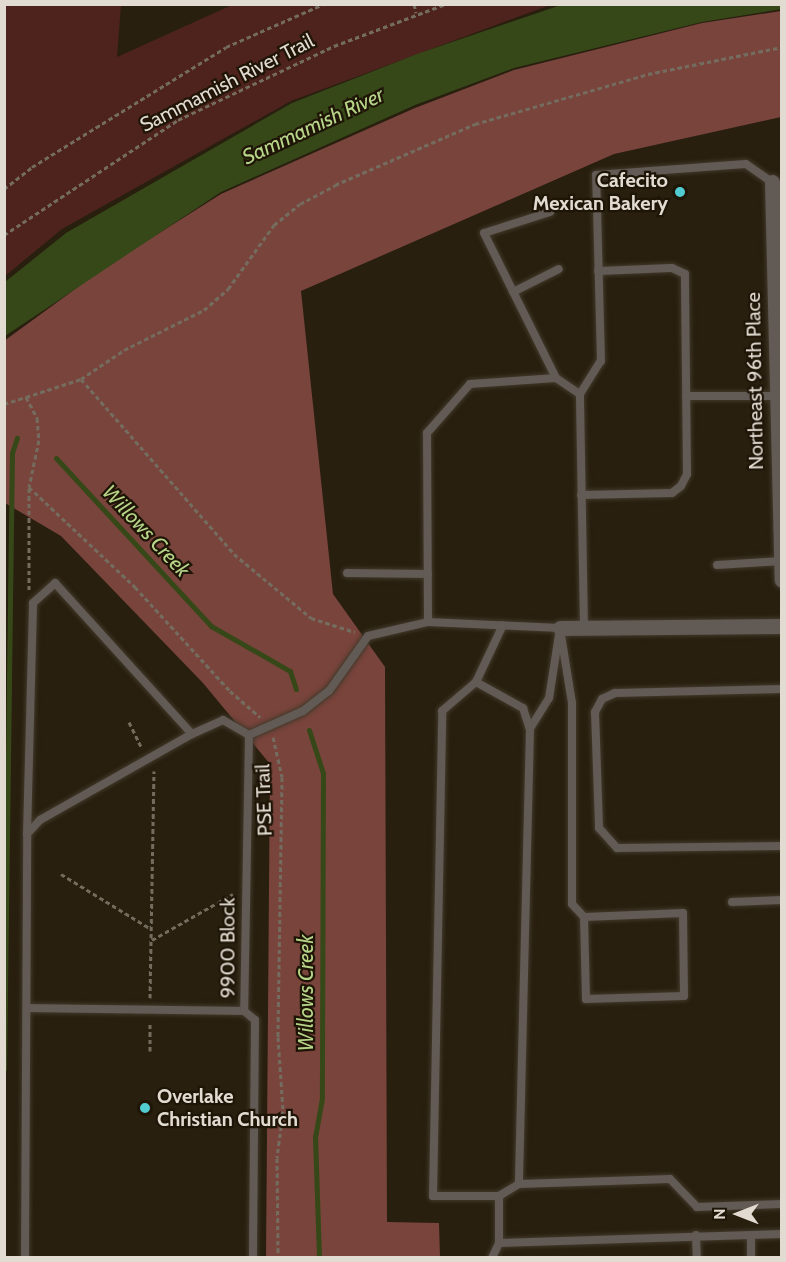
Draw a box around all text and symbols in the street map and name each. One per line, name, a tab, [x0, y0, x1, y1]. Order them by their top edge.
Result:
street label: Sammamish River Trail	[136, 29, 318, 137]
water label: Sammamish River	[238, 82, 388, 170]
place label: Cafecito Mexican Bakery	[533, 168, 668, 215]
marker: Cafecito Mexican Bakery	[673, 185, 687, 199]
street label: Northeast 96th Place	[741, 292, 769, 470]
water label: Willows Creek	[97, 480, 195, 582]
street label: PSE Trail	[251, 763, 277, 837]
street label: 9900 Block	[216, 898, 240, 998]
water label: Willows Creek	[293, 935, 319, 1051]
place label: Overlake Christian Church	[157, 1084, 298, 1131]
marker: Overlake Christian Church	[138, 1101, 152, 1115]
north arrow	[708, 1184, 768, 1244]
text: N	[710, 1208, 729, 1220]

